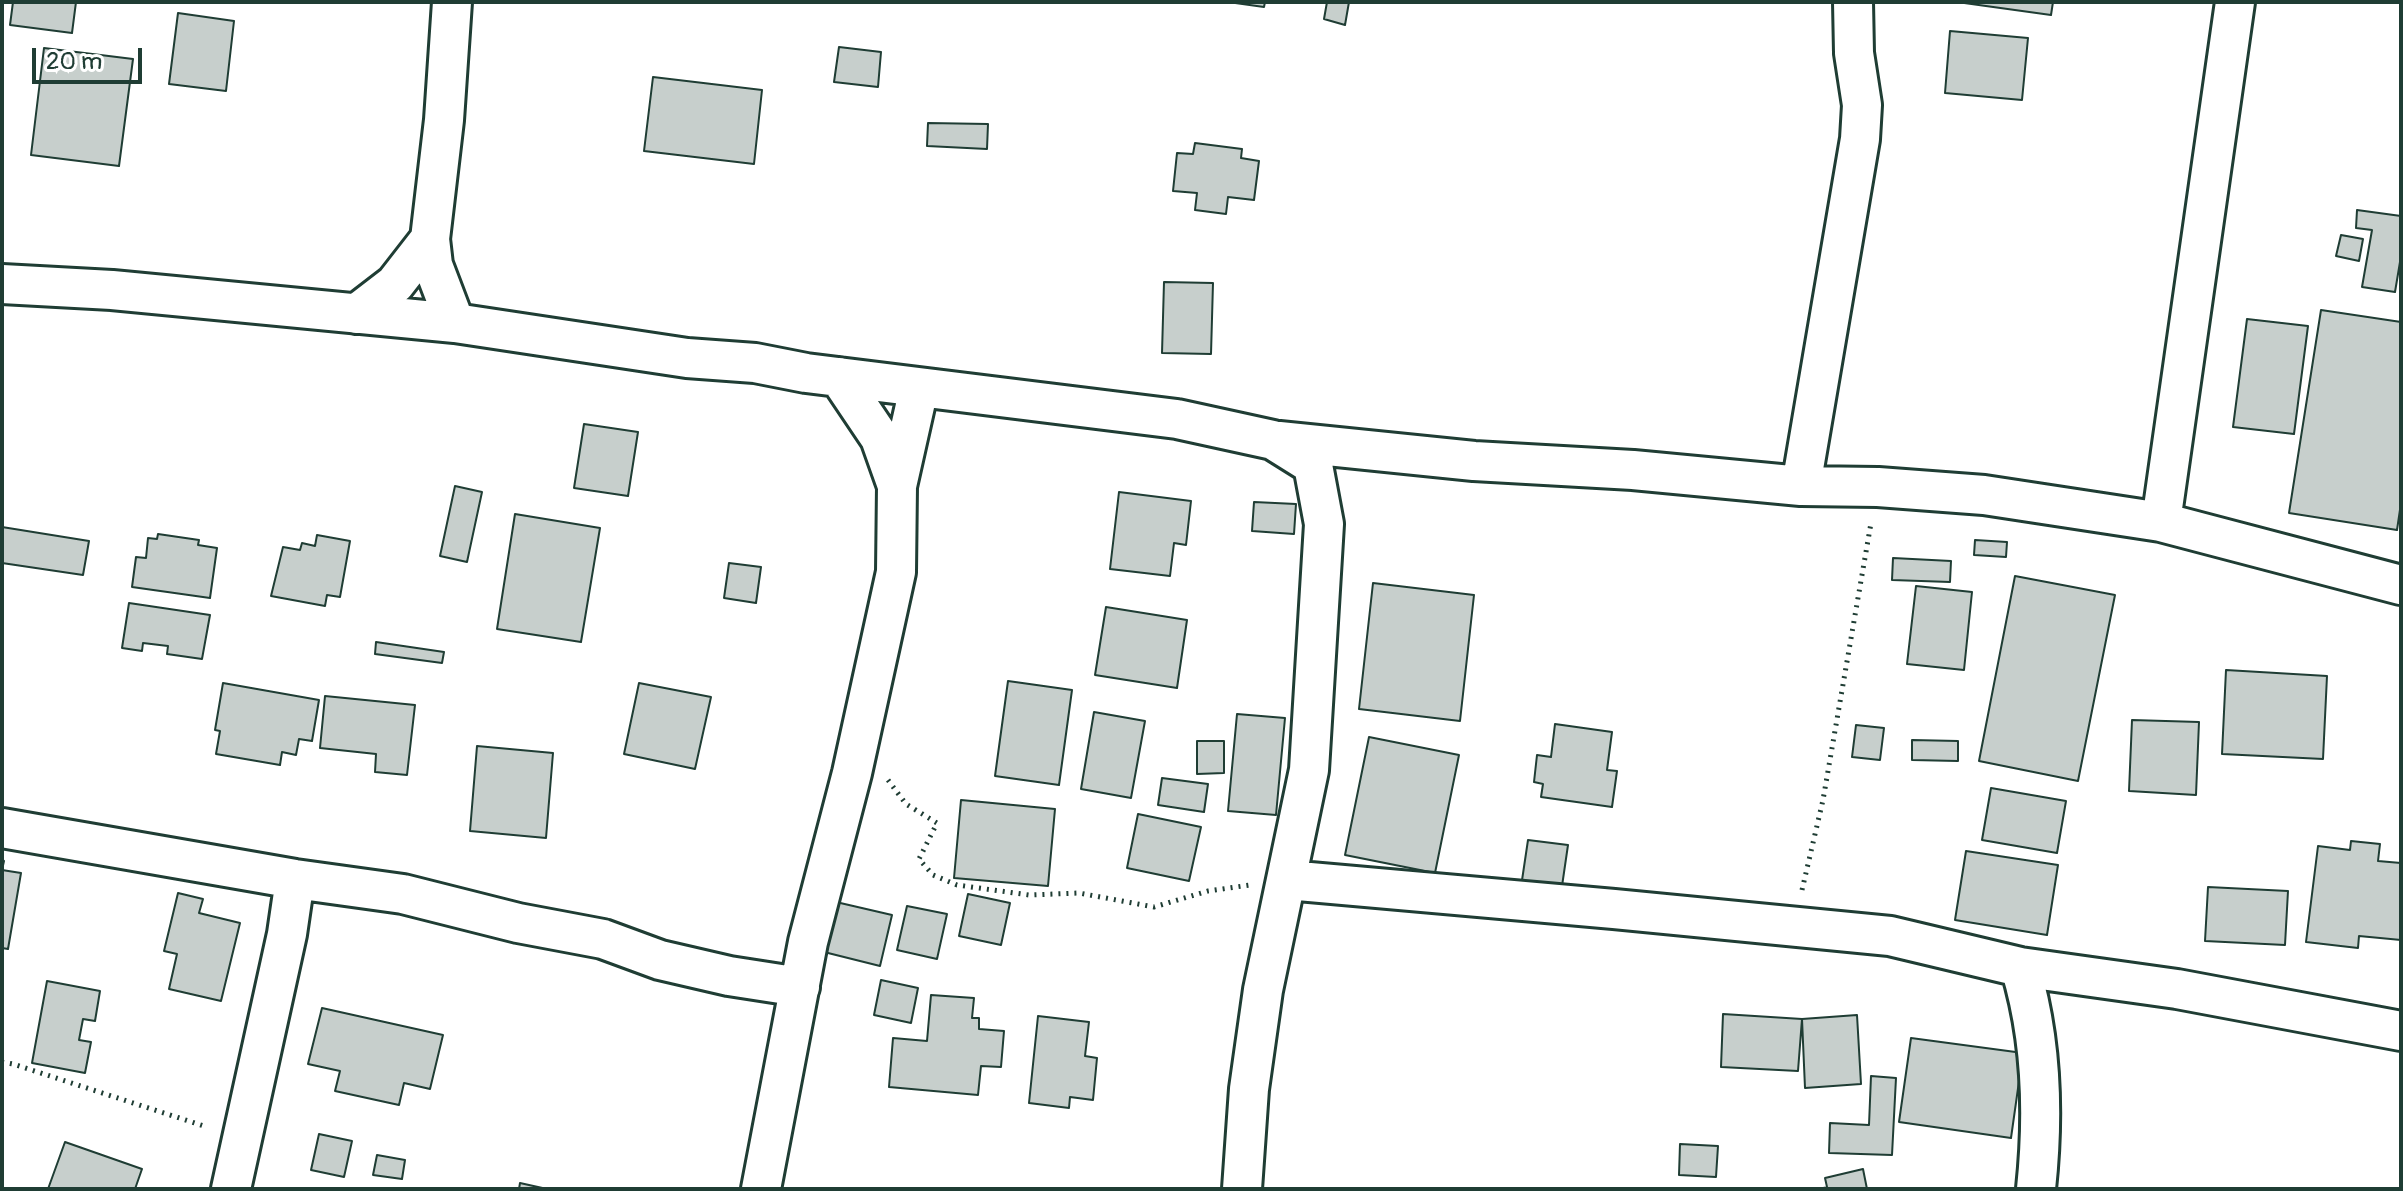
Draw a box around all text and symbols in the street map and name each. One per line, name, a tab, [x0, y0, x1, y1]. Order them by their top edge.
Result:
scale bar	[36, 32, 146, 82]
text: 20 m	[46, 47, 102, 76]

